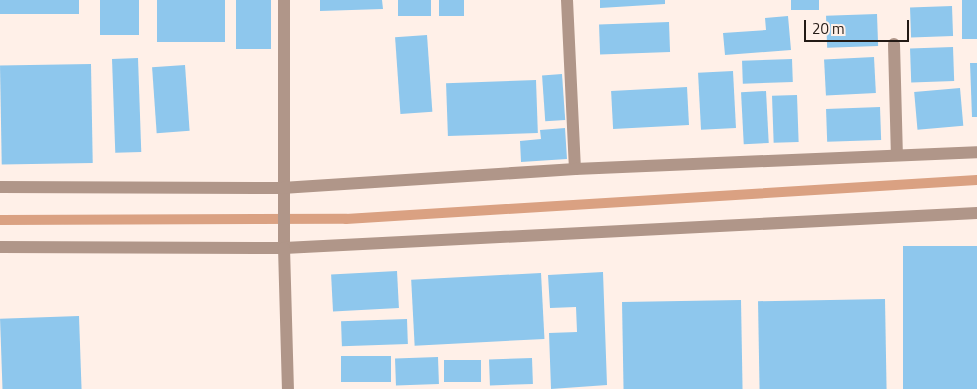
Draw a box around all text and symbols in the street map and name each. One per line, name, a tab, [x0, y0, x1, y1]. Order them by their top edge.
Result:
scale bar	[807, 10, 912, 42]
text: 20 m	[812, 17, 845, 40]

